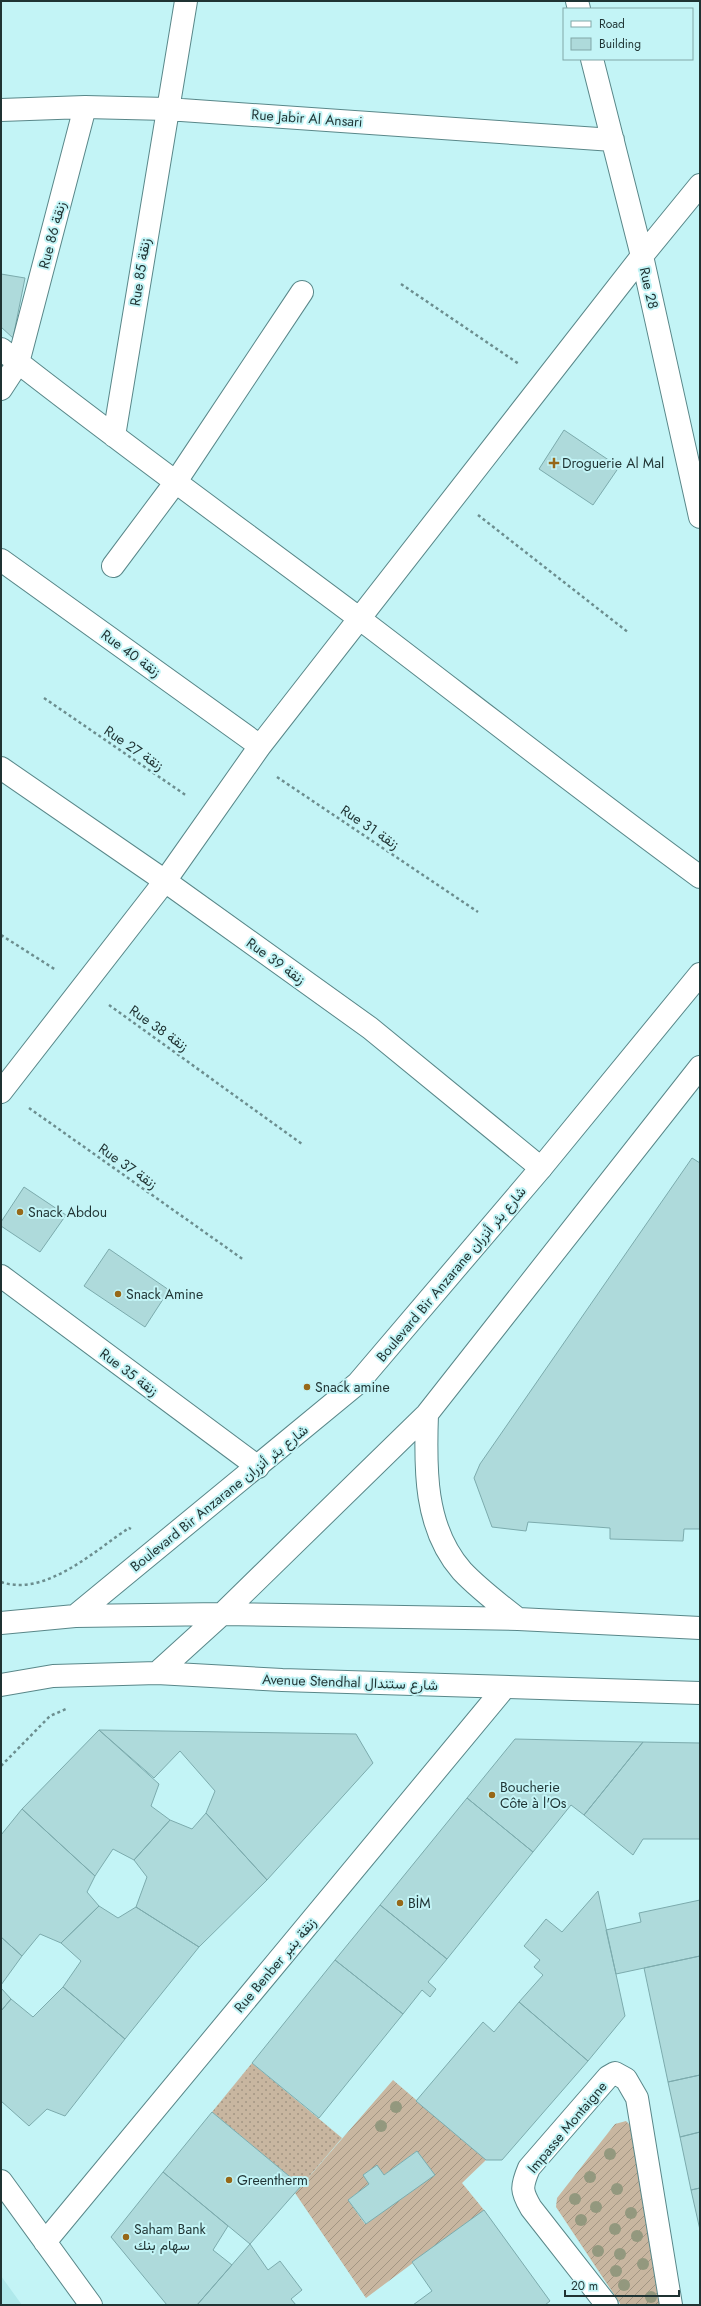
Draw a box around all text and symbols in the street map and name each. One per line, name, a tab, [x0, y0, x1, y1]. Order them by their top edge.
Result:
legend	[563, 8, 693, 60]
text: Road	[599, 15, 625, 33]
text: Building	[599, 35, 641, 53]
street label: Rue Jabir Al Ansari	[251, 104, 363, 132]
street label: Rue 86 زنقة	[33, 199, 71, 271]
street label: Rue 85 زنقة	[125, 236, 155, 307]
street label: Rue 28	[635, 265, 663, 311]
place label: Droguerie Al Mal	[562, 453, 664, 473]
marker: Droguerie Al Mal	[549, 458, 559, 468]
street label: Rue 40 زنقة	[97, 625, 165, 682]
street label: Rue 27 زنقة	[100, 721, 168, 775]
street label: Rue 31 زنقة	[337, 800, 403, 854]
street label: Rue 39 زنقة	[242, 933, 310, 989]
street label: Rue 38 زنقة	[125, 1000, 193, 1056]
street label: Rue 37 زنقة	[95, 1138, 162, 1194]
street label: Boulevard Bir Anzarane شارع بئر أنزران	[371, 1182, 531, 1367]
place label: Snack Abdou	[28, 1202, 107, 1222]
marker: Snack Abdou	[15, 1207, 25, 1217]
place label: Snack Amine	[126, 1284, 203, 1304]
marker: Snack Amine	[113, 1289, 123, 1299]
street label: Rue 35 زنقة	[96, 1343, 162, 1401]
place label: Snack amine	[315, 1377, 390, 1397]
marker: Snack amine	[302, 1382, 312, 1392]
street label: Boulevard Bir Anzarane شارع بئر أنزران	[126, 1420, 313, 1577]
street label: Avenue Stendhal شارع ستندال	[262, 1669, 438, 1696]
place label: Boucherie Côte à l'Os	[500, 1777, 567, 1813]
marker: Boucherie Côte à l'Os	[487, 1790, 497, 1800]
place label: BİM	[408, 1893, 431, 1913]
marker: BİM	[395, 1898, 405, 1908]
street label: Rue Benber زنقة بنبر	[229, 1913, 321, 2017]
street label: Impasse Montaigne	[523, 2077, 611, 2177]
place label: Greentherm	[237, 2170, 308, 2190]
marker: Greentherm	[224, 2175, 234, 2185]
place label: Saham Bank سهام بنك	[134, 2219, 207, 2255]
marker: Saham Bank سهام بنك	[121, 2232, 131, 2242]
scale bar	[565, 2272, 679, 2298]
text: 20 m	[571, 2277, 598, 2295]

